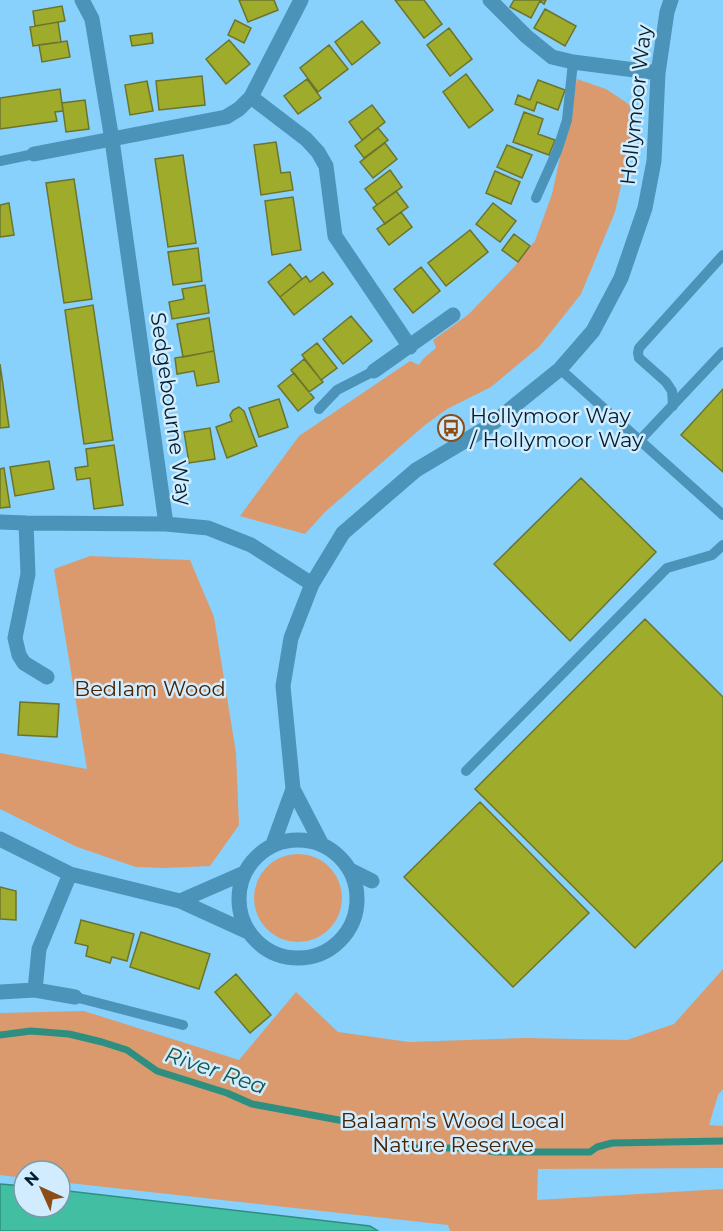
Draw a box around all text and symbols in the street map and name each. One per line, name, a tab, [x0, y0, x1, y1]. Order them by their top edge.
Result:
street label: Hollymoor Way	[615, 23, 656, 186]
street label: Sedgebourne Way	[146, 311, 198, 508]
place label: Hollymoor Way / Hollymoor Way	[469, 403, 644, 452]
bus stop icon: Hollymoor Way / Hollymoor Way	[436, 413, 466, 443]
park label: Bedlam Wood	[74, 676, 226, 701]
water label: River Rea	[162, 1041, 270, 1100]
park label: Balaam's Wood Local Nature Reserve	[341, 1108, 565, 1157]
north arrow	[12, 1159, 72, 1219]
text: N	[20, 1167, 43, 1190]

